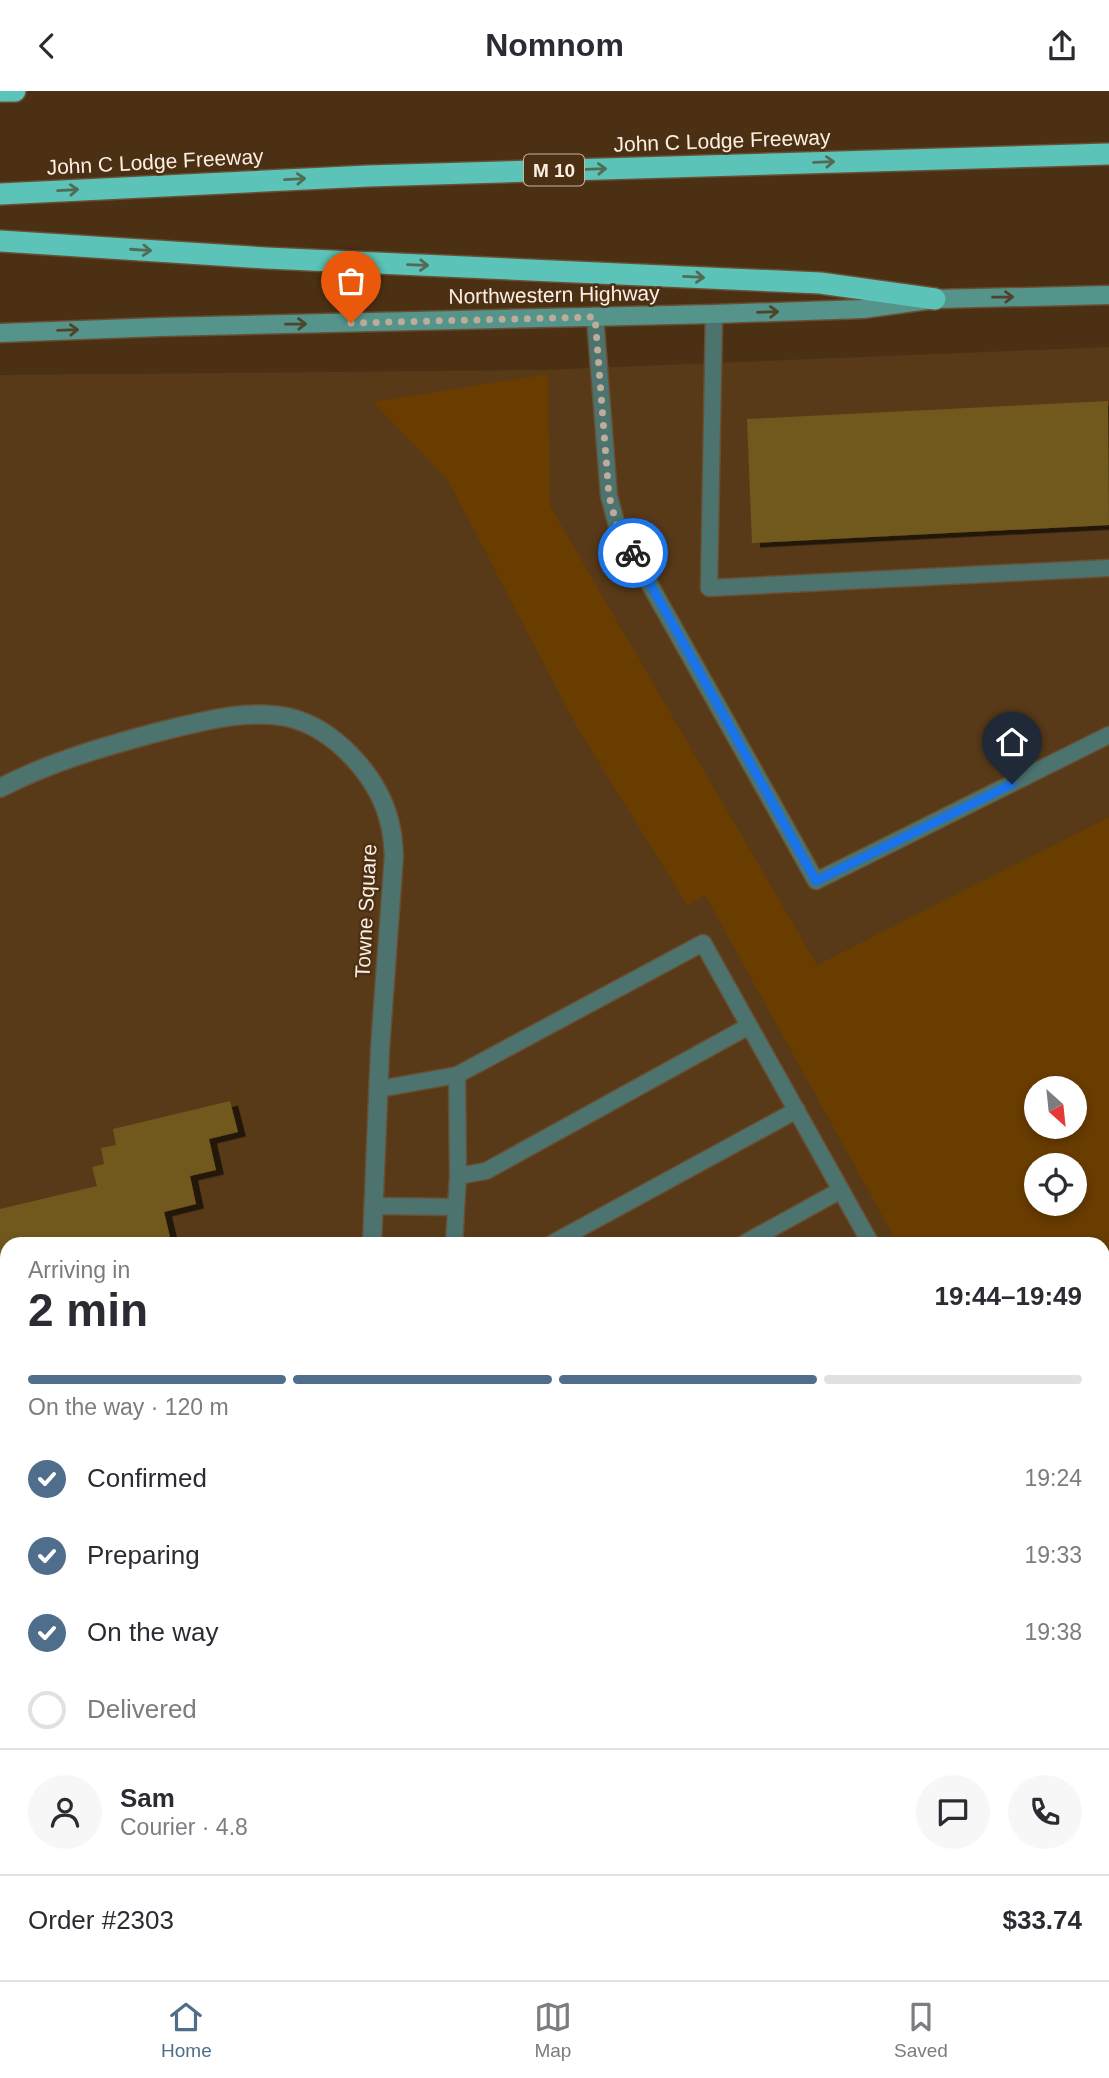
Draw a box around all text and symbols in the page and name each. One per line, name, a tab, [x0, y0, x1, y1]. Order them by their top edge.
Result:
icon: back	[28, 27, 66, 65]
text: Nomnom	[485, 27, 624, 63]
icon: share	[1043, 27, 1081, 65]
street label: John C Lodge Freeway	[613, 125, 831, 156]
street label: John C Lodge Freeway	[46, 144, 264, 179]
road number: M 10	[524, 155, 584, 185]
one-way arrow	[812, 156, 835, 169]
one-way arrow	[584, 162, 607, 176]
one-way arrow	[284, 173, 307, 186]
one-way arrow	[56, 184, 79, 197]
one-way arrow	[130, 244, 152, 257]
pin	[321, 251, 381, 323]
one-way arrow	[406, 258, 429, 271]
icon: bag	[332, 262, 370, 300]
one-way arrow	[682, 271, 705, 284]
street label: Northwestern Highway	[448, 281, 660, 308]
one-way arrow	[991, 291, 1014, 304]
one-way arrow	[756, 306, 779, 319]
one-way arrow	[284, 317, 307, 331]
one-way arrow	[56, 324, 79, 337]
courier	[598, 518, 668, 588]
icon: bike	[614, 534, 652, 572]
pin	[982, 712, 1042, 784]
icon: home	[993, 723, 1031, 761]
street label: Towne Square	[351, 843, 380, 979]
north arrow	[1024, 1076, 1087, 1139]
map controls	[1024, 1076, 1087, 1216]
button: locate	[1024, 1153, 1087, 1216]
text: Arriving in	[28, 1257, 130, 1283]
text: 19:44–19:49	[935, 1281, 1082, 1311]
text: 2 min	[28, 1284, 148, 1336]
text: On the way · 120 m	[28, 1394, 229, 1420]
icon: check	[28, 1460, 66, 1498]
text: Confirmed	[87, 1463, 207, 1493]
text: 19:24	[1024, 1465, 1082, 1491]
icon: check	[28, 1537, 66, 1575]
text: Preparing	[87, 1540, 200, 1570]
text: 19:33	[1024, 1542, 1082, 1568]
icon: check	[28, 1614, 66, 1652]
text: On the way	[87, 1617, 219, 1647]
text: 19:38	[1024, 1619, 1082, 1645]
text: Delivered	[87, 1694, 197, 1724]
button: person	[28, 1775, 102, 1849]
button: chat	[916, 1775, 990, 1849]
button: phone	[1008, 1775, 1082, 1849]
text: Sam	[120, 1783, 175, 1813]
text: Courier · 4.8	[120, 1814, 248, 1840]
text: Order #2303	[28, 1905, 174, 1935]
text: $33.74	[1002, 1905, 1082, 1935]
tab: Home	[161, 1998, 212, 2062]
tab: Map	[534, 1998, 572, 2062]
tab: Saved	[894, 1998, 948, 2062]

